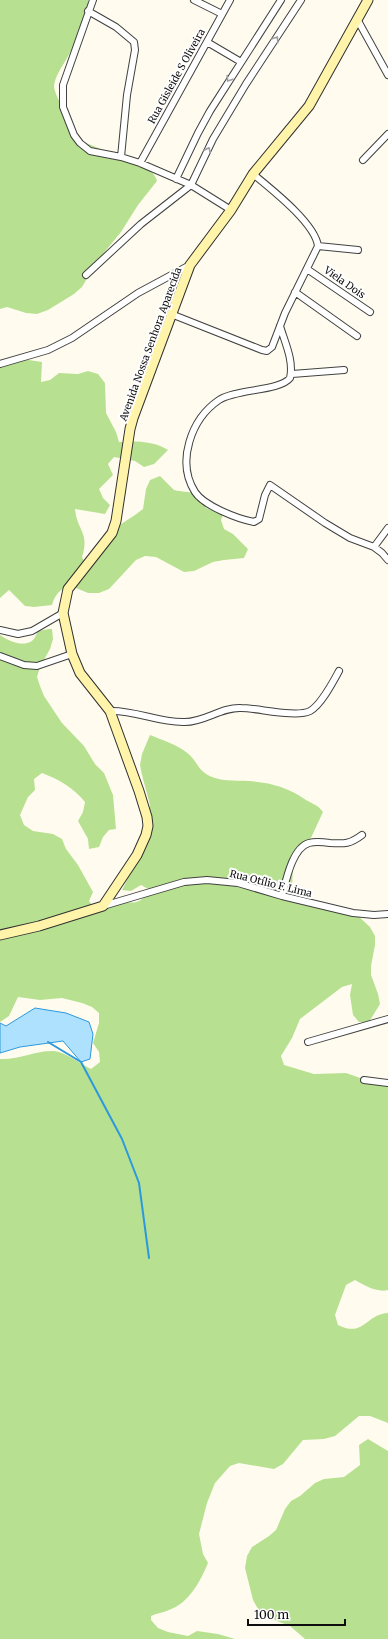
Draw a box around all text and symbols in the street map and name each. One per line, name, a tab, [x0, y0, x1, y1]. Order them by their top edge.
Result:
street label: Rua Gisleide S Oliveira	[145, 26, 208, 126]
one-way arrow	[271, 36, 278, 43]
one-way arrow	[227, 75, 234, 82]
one-way arrow	[203, 147, 211, 154]
street label: Viela Dois	[321, 263, 368, 301]
street label: Avenida Nossa Senhora Aparecida	[116, 265, 185, 424]
street label: Rua Otílio F. Lima	[228, 867, 314, 900]
scale bar	[248, 1601, 345, 1627]
text: 100 m	[254, 1607, 289, 1622]

